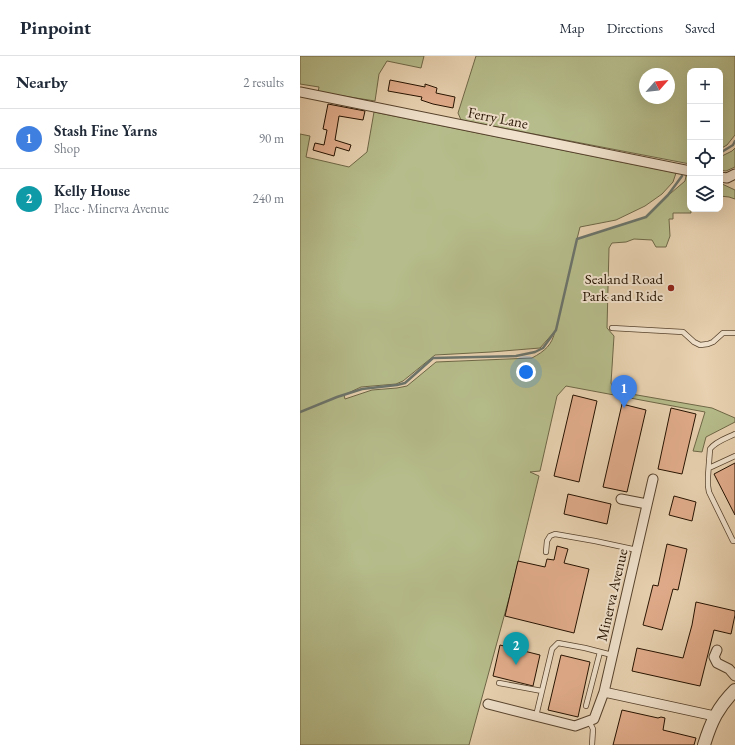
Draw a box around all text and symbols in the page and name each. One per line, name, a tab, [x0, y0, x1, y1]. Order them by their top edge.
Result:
text: Pinpoint	[20, 15, 91, 40]
text: Map	[559, 19, 585, 37]
text: Directions	[607, 19, 663, 37]
text: Saved	[685, 19, 715, 37]
north arrow	[639, 68, 675, 104]
map controls	[687, 68, 723, 212]
button: +	[687, 68, 723, 104]
text: Nearby	[16, 71, 68, 93]
text: 2 results	[243, 74, 284, 91]
street label: Ferry Lane	[466, 102, 530, 133]
button: −	[687, 104, 723, 140]
text: Stash Fine Yarns	[54, 121, 157, 140]
text: 1	[26, 130, 32, 147]
text: 90 m	[259, 130, 284, 147]
text: Shop	[54, 140, 80, 157]
button: locate	[687, 140, 723, 176]
button: layers	[687, 176, 723, 212]
text: Kelly House	[54, 181, 130, 200]
text: 2	[26, 190, 32, 207]
text: 240 m	[253, 190, 284, 207]
text: Place · Minerva Avenue	[54, 200, 169, 217]
place label: Sealand Road Park and Ride	[582, 269, 663, 305]
marker: Sealand Road Park and Ride	[666, 283, 676, 293]
your location	[516, 362, 536, 382]
pin: 1	[611, 375, 637, 408]
street label: Minerva Avenue	[592, 547, 631, 643]
pin: 2	[503, 632, 529, 665]

